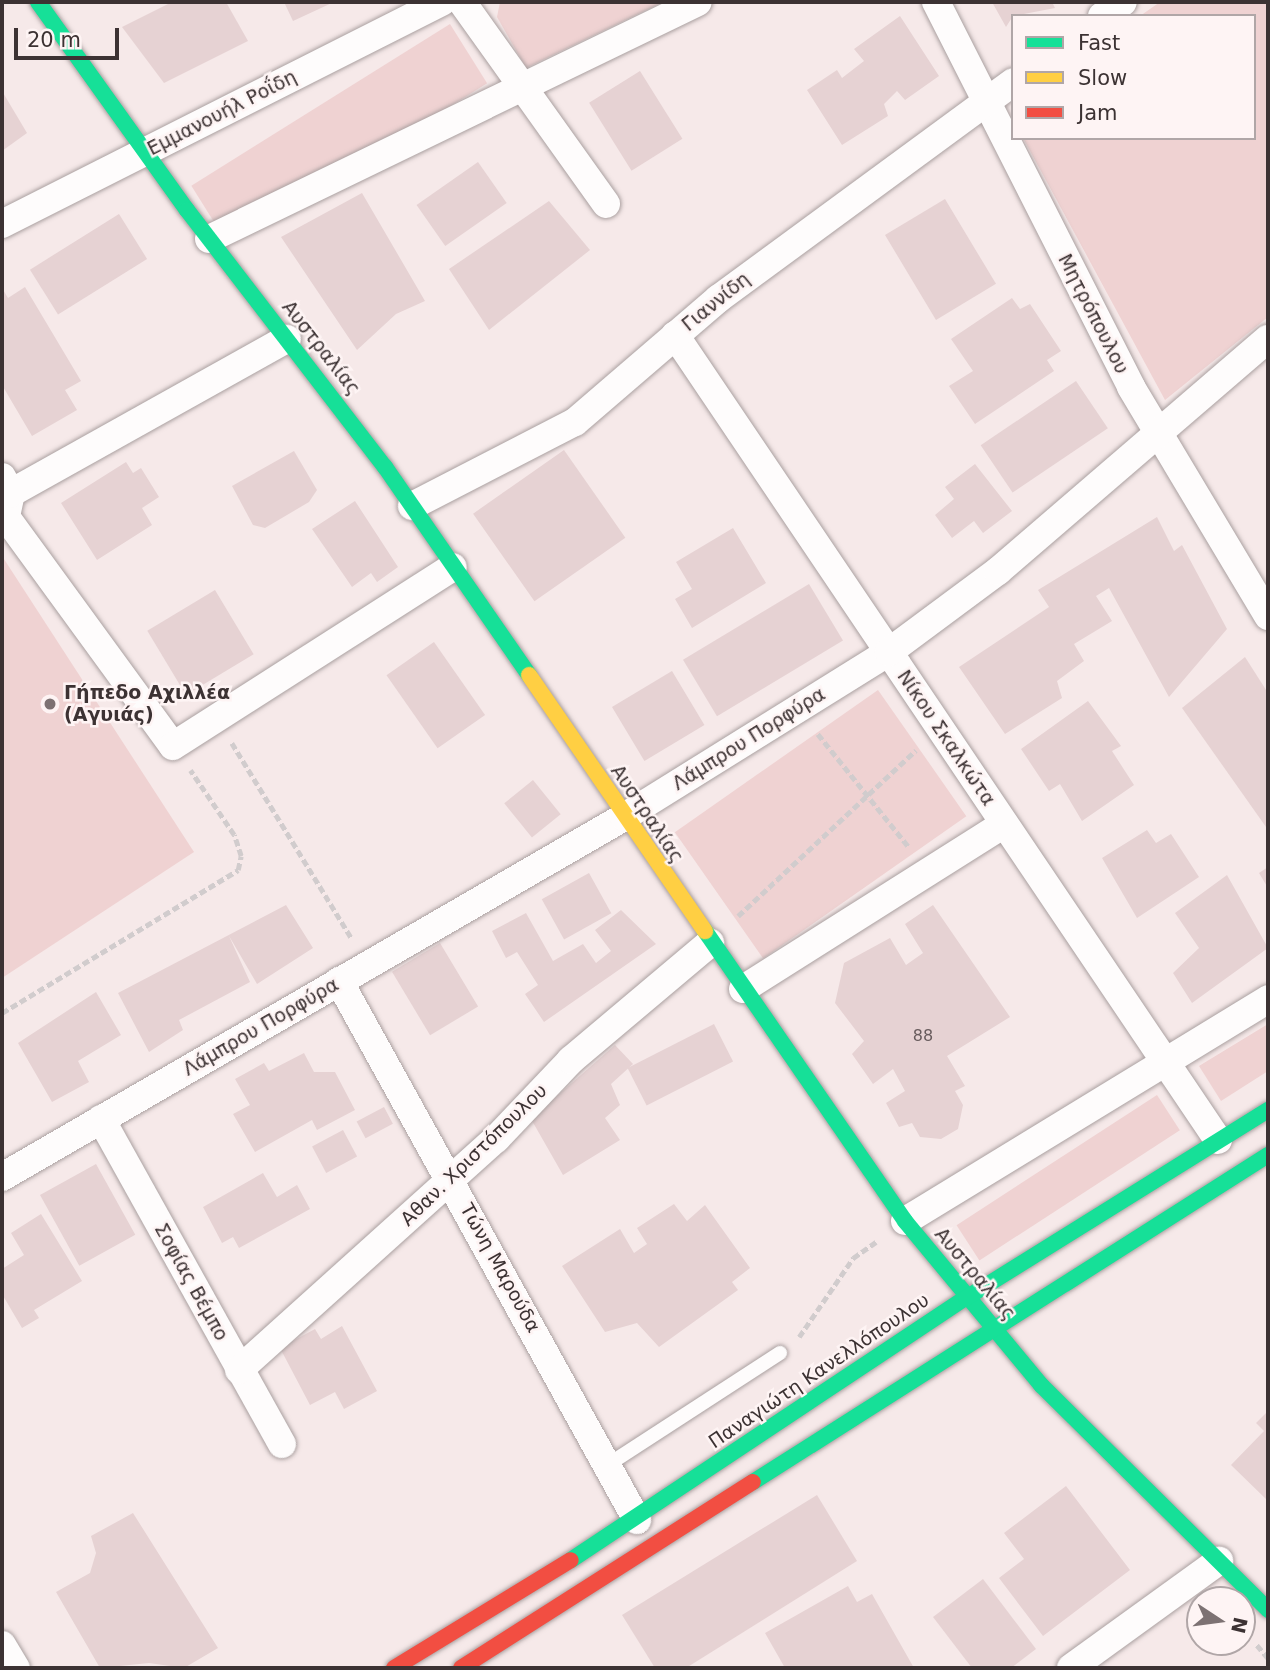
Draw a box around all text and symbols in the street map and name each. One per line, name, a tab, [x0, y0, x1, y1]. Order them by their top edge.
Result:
scale bar	[18, 14, 122, 58]
legend	[1011, 14, 1256, 140]
text: 20 m	[27, 28, 81, 52]
text: Fast	[1078, 31, 1120, 55]
street label: Εμμανουήλ Ροΐδη	[144, 66, 300, 160]
text: Slow	[1078, 66, 1127, 90]
text: Jam	[1078, 101, 1118, 125]
street label: Μητρόπουλου	[1053, 250, 1133, 378]
street label: Γιαννίδη	[677, 268, 755, 336]
street label: Αυστραλίας	[277, 296, 365, 400]
street label: Νίκου Σκαλκώτα	[892, 666, 1000, 810]
place label: Γήπεδο Αχιλλέα (Αγυιάς)	[64, 682, 230, 726]
street label: Λάμπρου Πορφύρα	[668, 683, 830, 795]
marker: Γήπεδο Αχιλλέα (Αγυιάς)	[42, 696, 58, 712]
street label: Αυστραλίας	[606, 761, 688, 867]
street label: Λάμπρου Πορφύρα	[179, 973, 343, 1081]
house number: 88	[913, 1026, 933, 1046]
street label: Αθαν. Χριστόπουλου	[396, 1079, 552, 1231]
street label: Τώνη Μαρούδα	[455, 1200, 545, 1336]
street label: Σοφίας Βέμπο	[149, 1219, 233, 1345]
street label: Αυστραλίας	[930, 1223, 1020, 1325]
street label: Παναγιώτη Κανελλόπουλου	[704, 1289, 934, 1453]
north arrow	[1186, 1586, 1256, 1656]
text: N	[1227, 1615, 1252, 1635]

